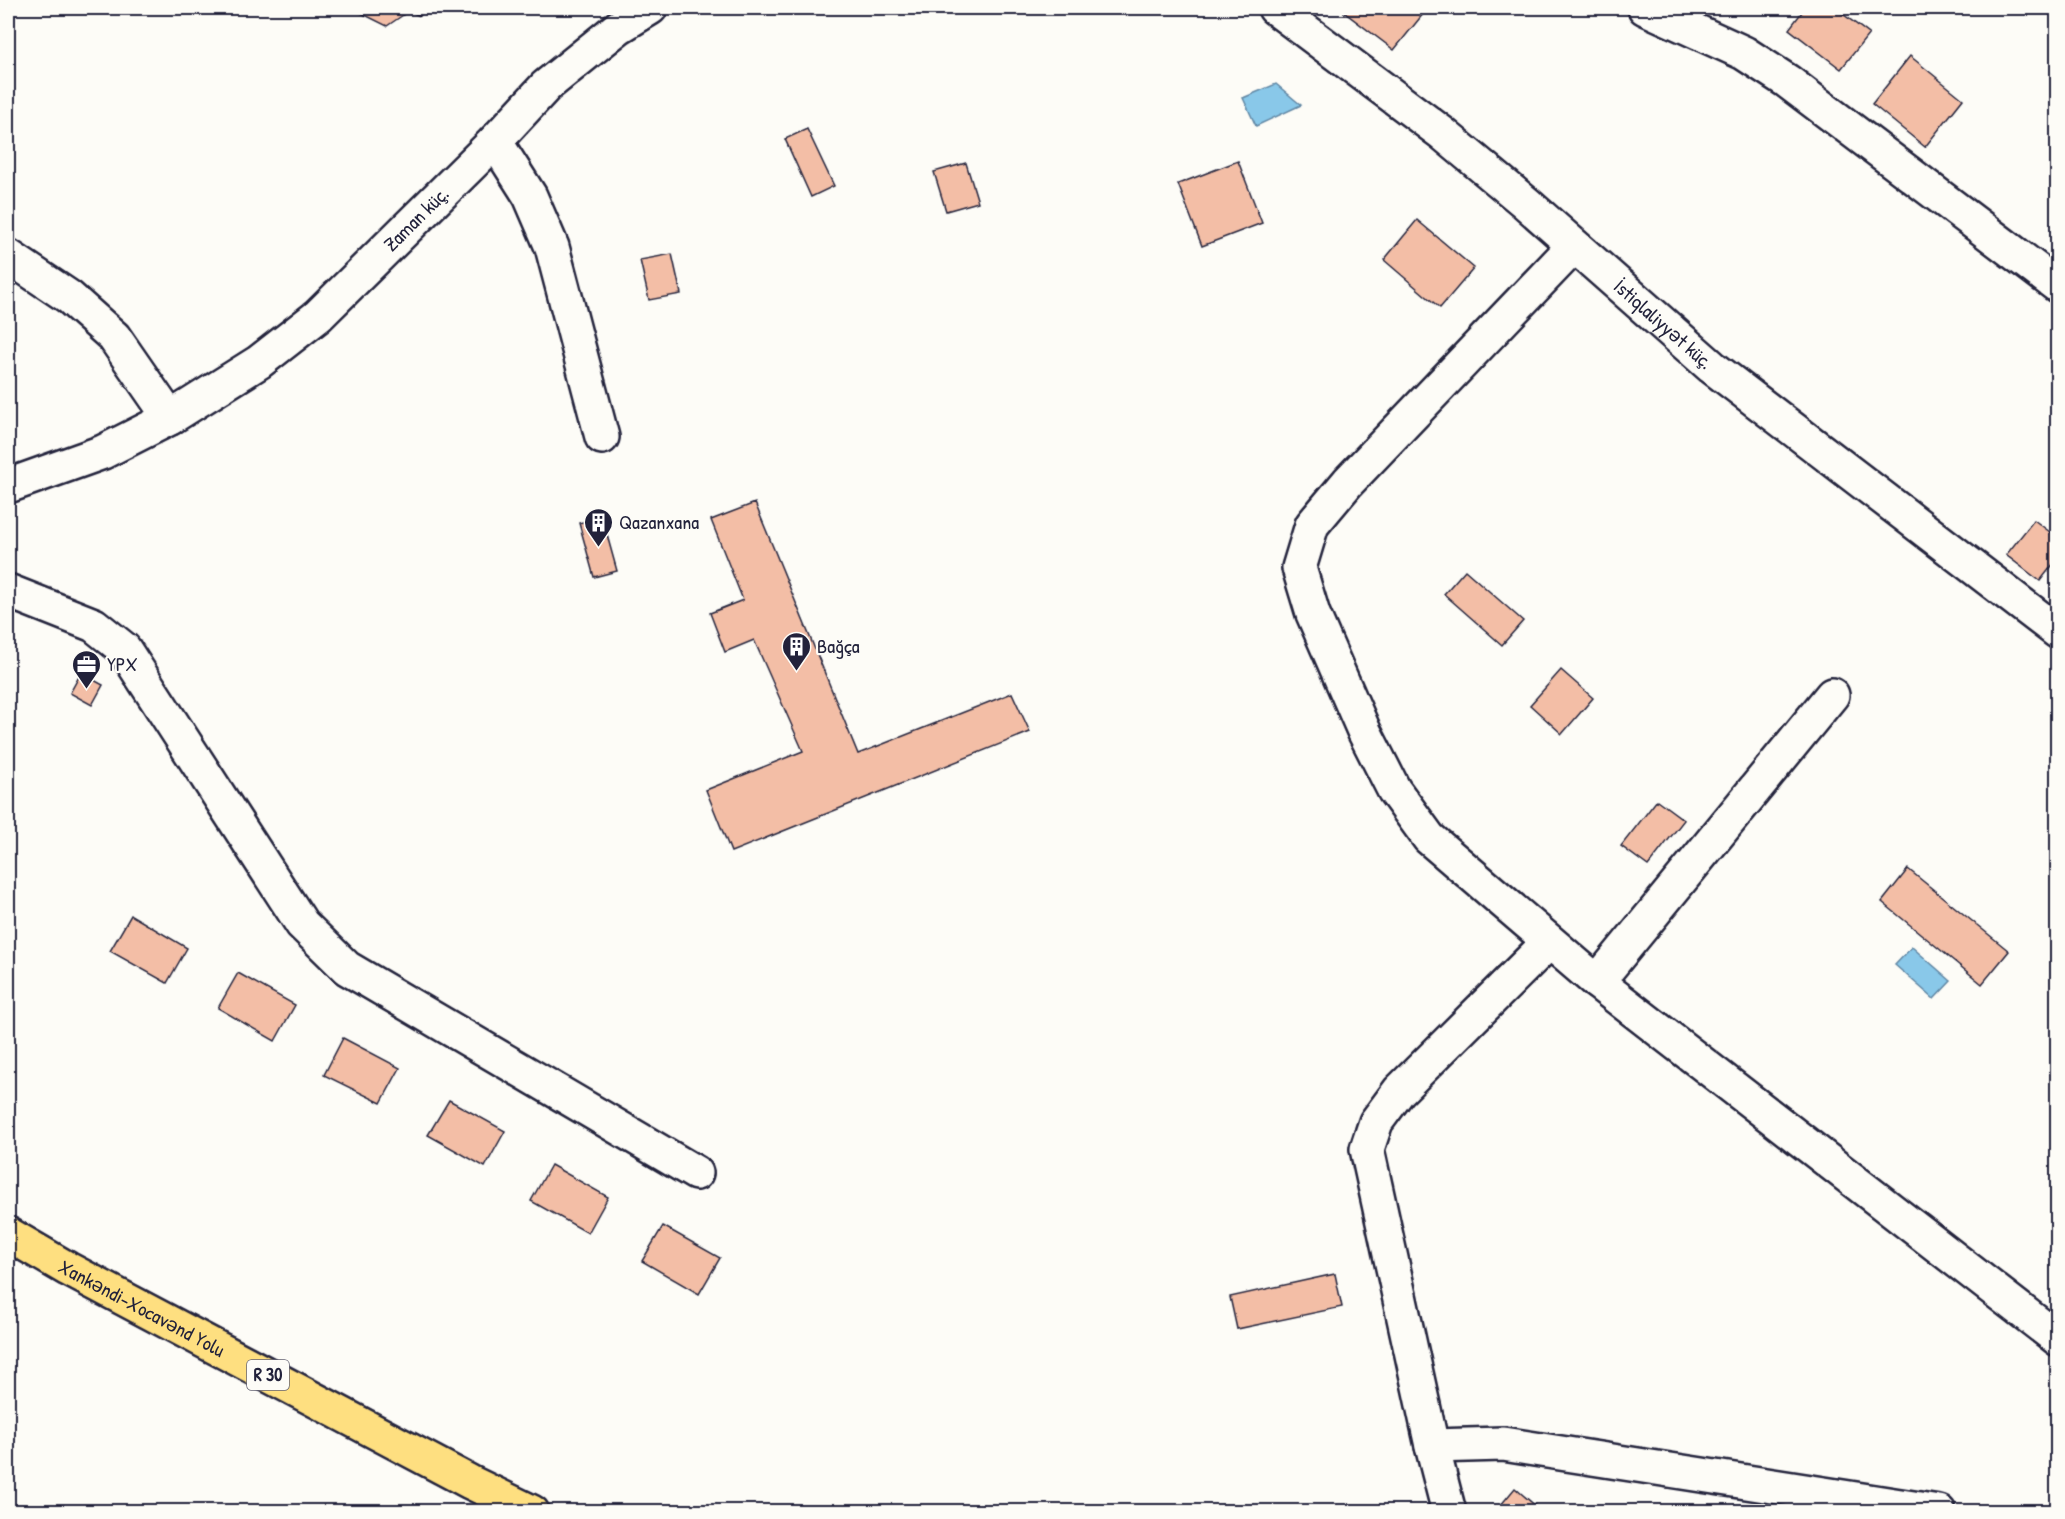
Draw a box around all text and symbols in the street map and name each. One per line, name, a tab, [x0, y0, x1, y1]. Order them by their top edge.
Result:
street label: Zaman küç.	[377, 180, 454, 257]
street label: İstiqlaliyyət küç.	[1608, 273, 1719, 375]
building icon: Qazanxana	[582, 506, 614, 548]
place label: Qazanxana	[619, 508, 699, 535]
building icon: Bağça	[780, 630, 812, 672]
place label: Bağça	[817, 632, 860, 659]
office icon: YPX	[70, 648, 102, 690]
place label: YPX	[107, 650, 137, 677]
street label: Xankəndi-Xocavənd Yolu	[54, 1253, 230, 1363]
road number: R 30	[247, 1360, 289, 1390]

